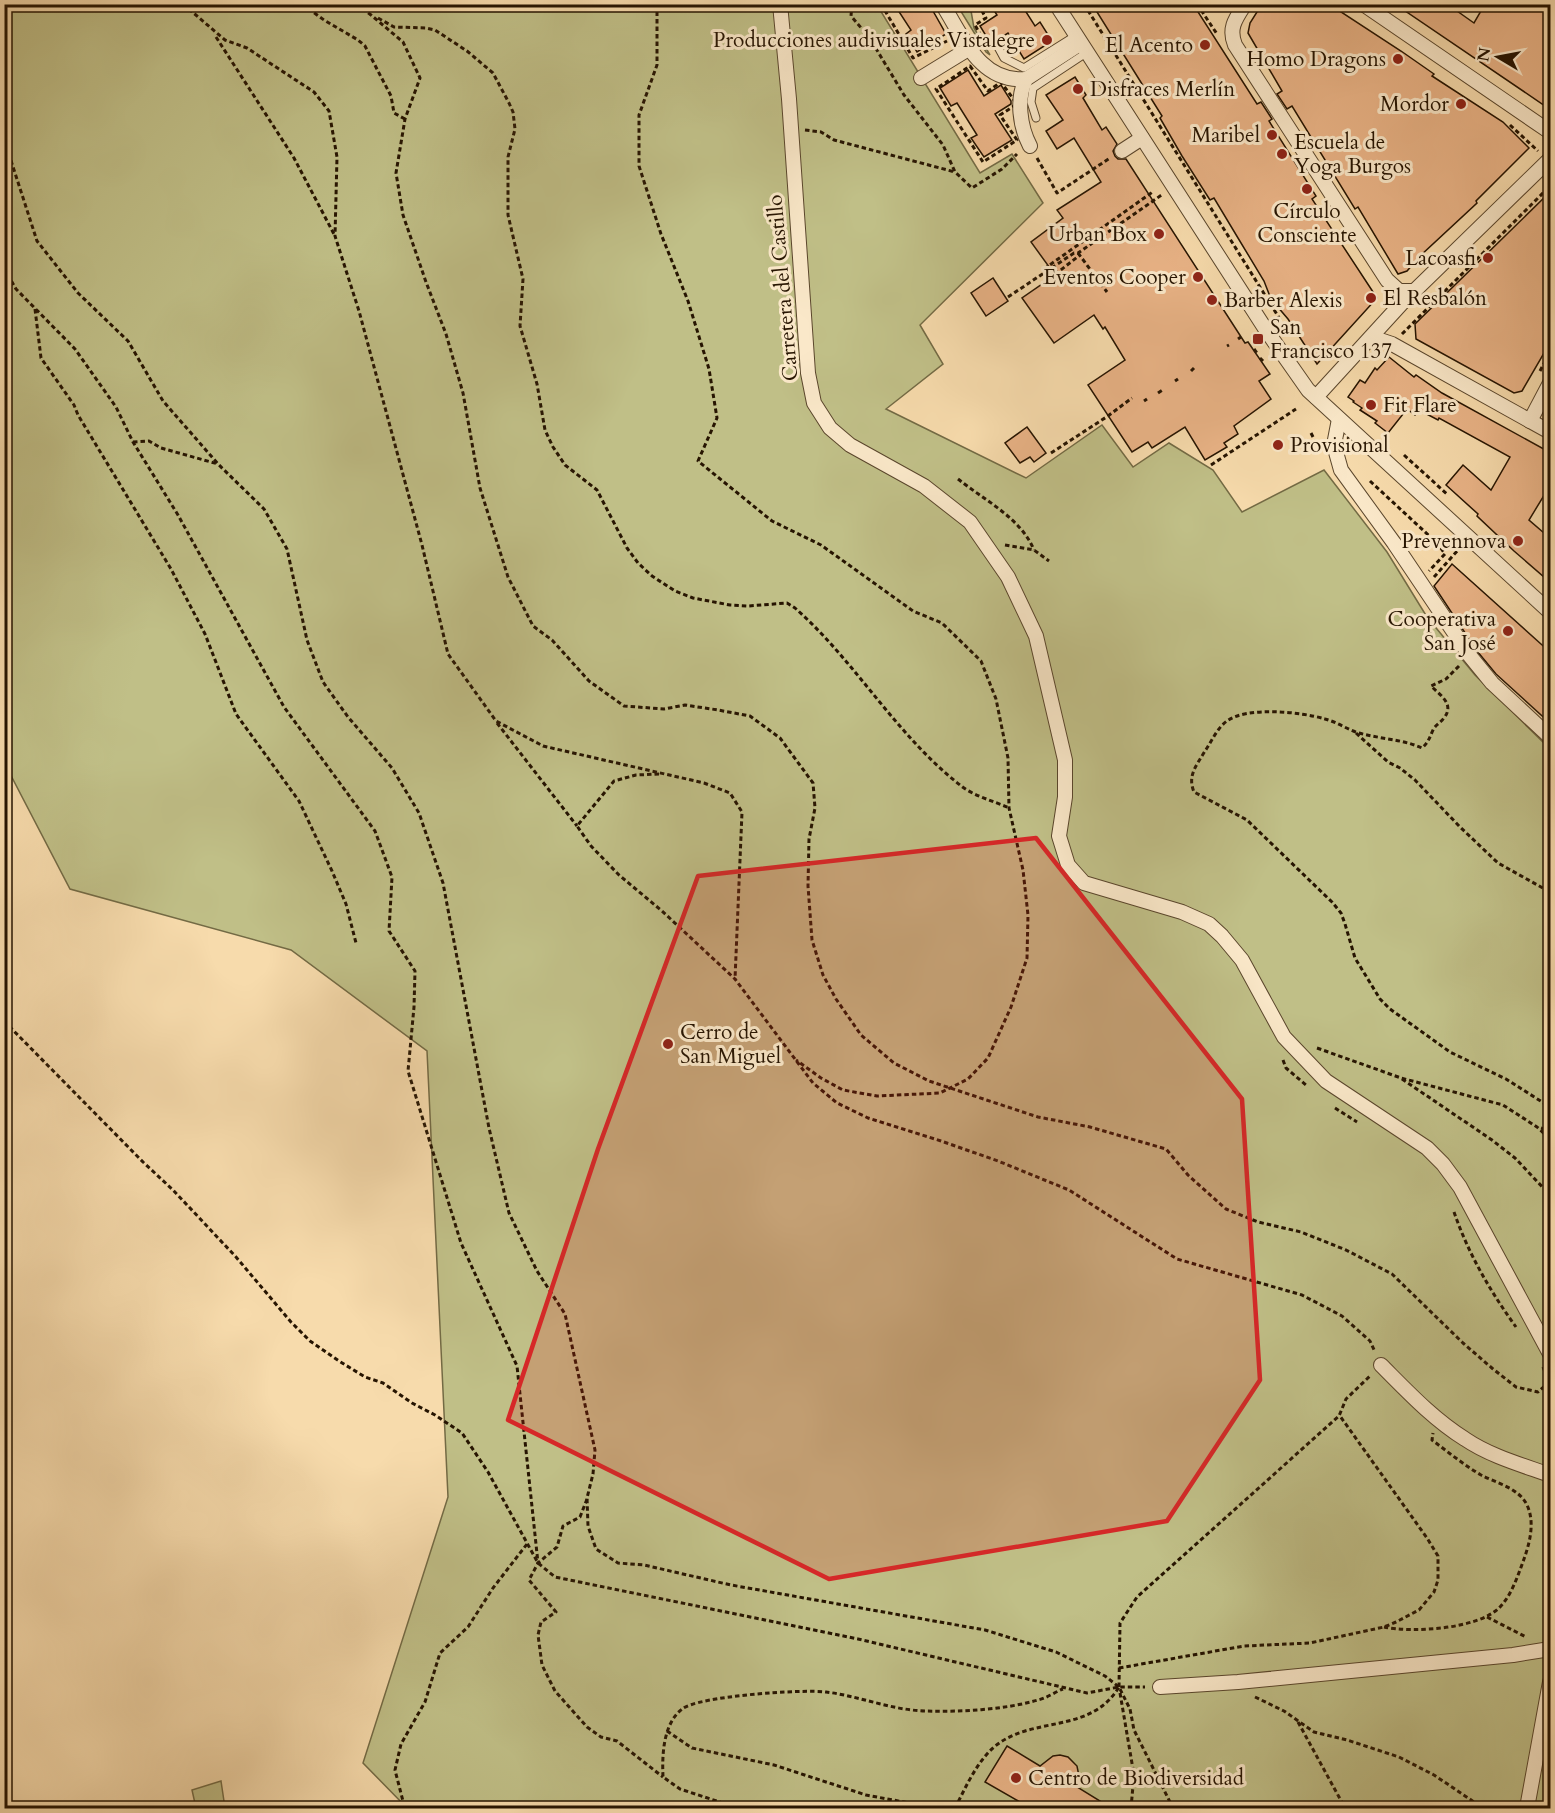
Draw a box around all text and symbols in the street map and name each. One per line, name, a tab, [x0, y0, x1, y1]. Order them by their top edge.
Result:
place label: Producciones audivisuales Vistalegre	[713, 26, 1035, 55]
north arrow	[1468, 27, 1528, 87]
place label: El Acento	[1105, 31, 1193, 60]
marker: Producciones audivisuales Vistalegre	[1040, 33, 1054, 47]
marker: El Acento	[1198, 38, 1212, 52]
place label: Homo Dragons	[1246, 45, 1386, 74]
text: N	[1472, 46, 1496, 63]
marker: Homo Dragons	[1391, 52, 1405, 66]
place label: Disfraces Merlín	[1090, 75, 1235, 104]
marker: Disfraces Merlín	[1071, 82, 1085, 96]
place label: Mordor	[1380, 90, 1449, 119]
marker: Mordor	[1454, 97, 1468, 111]
place label: Maribel	[1191, 121, 1260, 150]
marker: Maribel	[1265, 128, 1279, 142]
place label: Escuela de Yoga Burgos	[1294, 128, 1411, 181]
marker: Escuela de Yoga Burgos	[1275, 147, 1289, 161]
marker: Círculo Consciente	[1300, 182, 1314, 196]
street label: Carretera del Castillo	[760, 194, 806, 382]
place label: Círculo Consciente	[1257, 197, 1357, 250]
place label: Urban Box	[1048, 220, 1148, 249]
marker: Urban Box	[1152, 227, 1166, 241]
place label: Lacoasfi	[1405, 244, 1476, 273]
marker: Lacoasfi	[1481, 251, 1495, 265]
place label: Eventos Cooper	[1043, 263, 1186, 292]
marker: Eventos Cooper	[1191, 270, 1205, 284]
place label: El Resbalón	[1383, 284, 1487, 313]
place label: Barber Alexis	[1224, 286, 1342, 315]
marker: El Resbalón	[1364, 291, 1378, 305]
marker: Barber Alexis	[1205, 293, 1219, 307]
place label: San Francisco 137	[1270, 313, 1392, 366]
marker: San Francisco 137	[1251, 332, 1265, 346]
place label: Fit Flare	[1383, 391, 1457, 420]
marker: Fit Flare	[1364, 398, 1378, 412]
place label: Provisional	[1290, 431, 1389, 460]
marker: Provisional	[1271, 438, 1285, 452]
place label: Prevennova	[1401, 527, 1506, 556]
marker: Prevennova	[1511, 534, 1525, 548]
place label: Cooperativa San José	[1388, 605, 1496, 658]
marker: Cooperativa San José	[1501, 624, 1515, 638]
place label: Cerro de San Miguel	[680, 1018, 781, 1071]
marker: Cerro de San Miguel	[661, 1037, 675, 1051]
place label: Centro de Biodiversidad	[1028, 1764, 1244, 1793]
marker: Centro de Biodiversidad	[1009, 1771, 1023, 1785]

